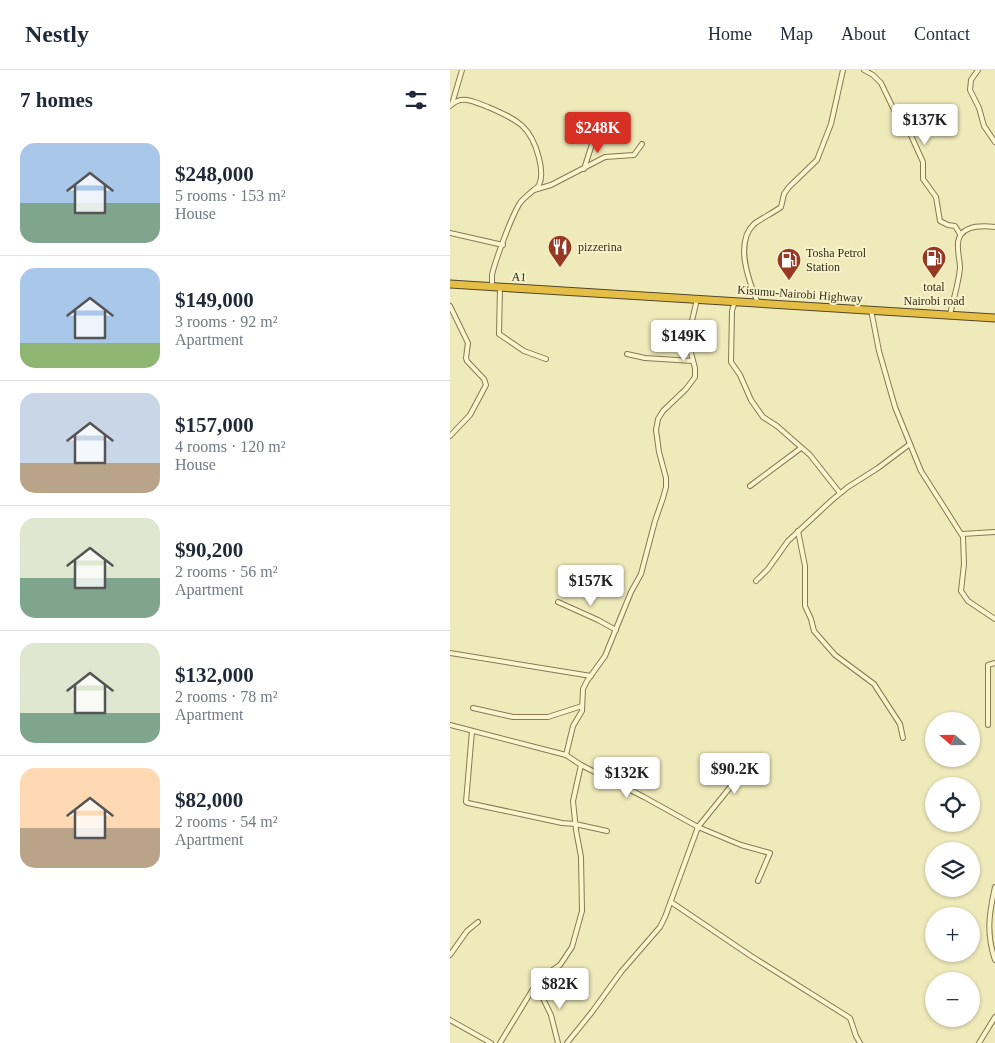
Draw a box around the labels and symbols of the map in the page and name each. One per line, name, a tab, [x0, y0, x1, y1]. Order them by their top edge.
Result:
pin: $137K	[890, 104, 960, 146]
pin: $248K	[563, 112, 633, 154]
restaurant icon: pizzerina	[547, 234, 573, 268]
place label: pizzerina	[578, 240, 623, 254]
fuel station icon: total Nairobi road	[921, 245, 947, 279]
place label: Tosha Petrol Station	[806, 246, 867, 274]
fuel station icon: Tosha Petrol Station	[776, 247, 802, 281]
street label: A1	[511, 270, 527, 284]
place label: total Nairobi road	[904, 280, 964, 308]
street label: Kisumu-Nairobi Highway	[737, 283, 863, 305]
pin: $149K	[649, 320, 719, 362]
pin: $157K	[556, 564, 626, 607]
north arrow	[925, 712, 980, 768]
pin: $90.2K	[694, 752, 776, 795]
pin: $132K	[592, 756, 662, 799]
pin: $82K	[530, 968, 590, 1010]

